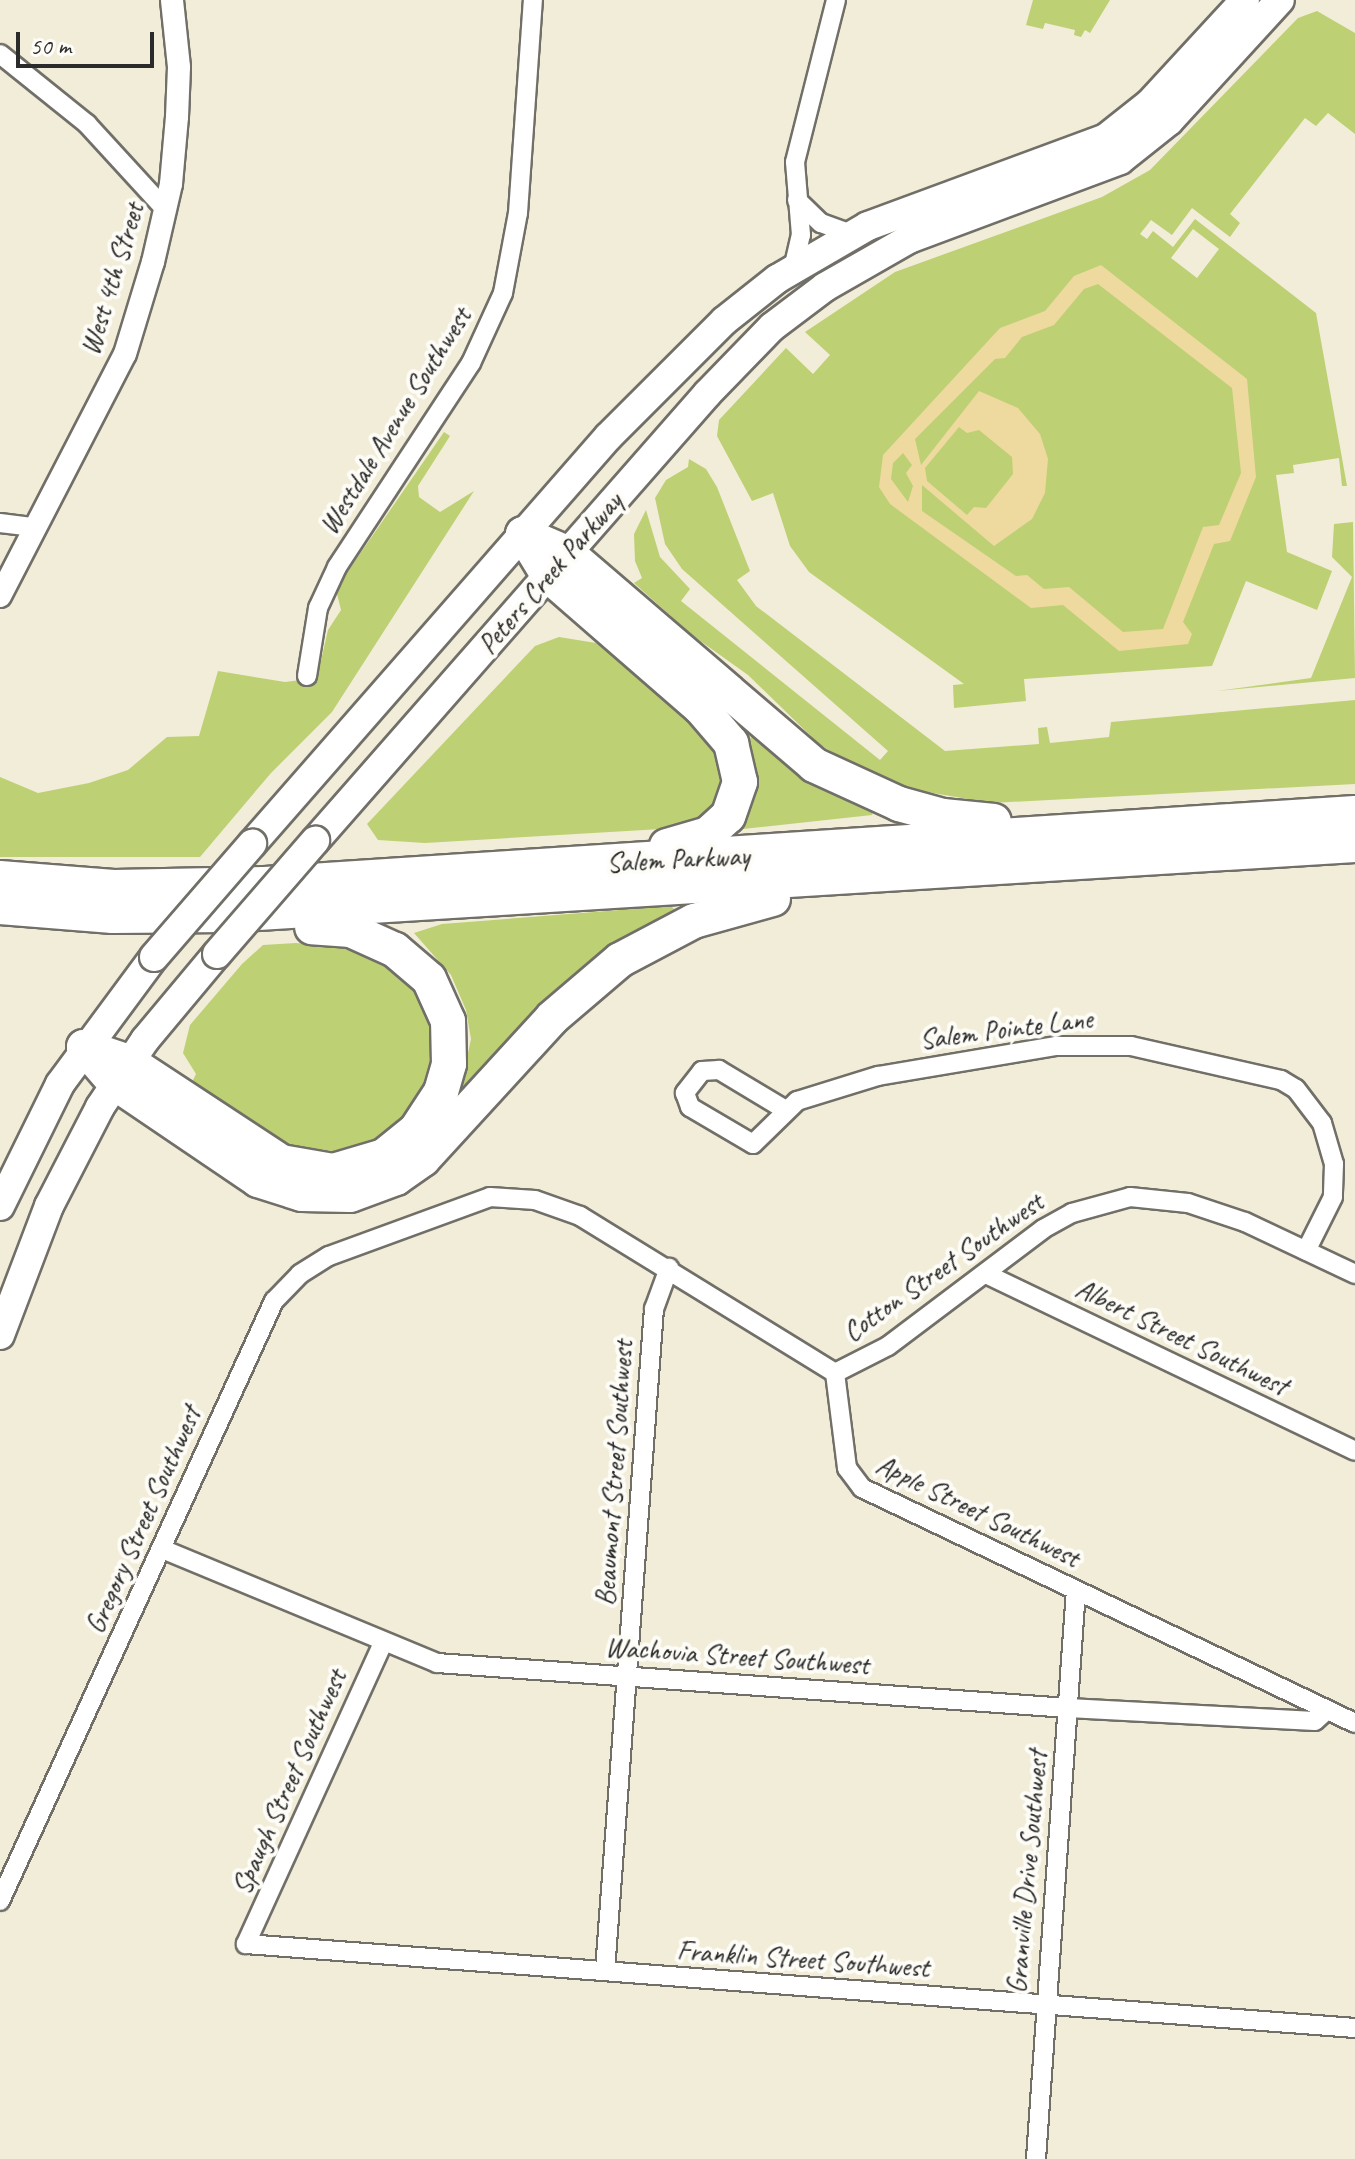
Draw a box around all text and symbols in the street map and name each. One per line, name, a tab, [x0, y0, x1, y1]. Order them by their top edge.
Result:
scale bar	[20, 16, 158, 66]
text: 50 m	[30, 31, 71, 61]
street label: West 4th Street	[73, 199, 151, 359]
street label: Westdale Avenue Southwest	[312, 302, 478, 540]
street label: Peters Creek Parkway	[470, 485, 630, 661]
street label: Salem Parkway	[606, 838, 750, 880]
street label: Salem Pointe Lane	[918, 1002, 1094, 1056]
street label: Cotton Street Southwest	[836, 1185, 1050, 1349]
street label: Albert Street Southwest	[1070, 1271, 1294, 1403]
street label: Beaumont Street Southwest	[588, 1339, 640, 1607]
street label: Gregory Street Southwest	[78, 1401, 208, 1639]
street label: Apple Street Southwest	[871, 1447, 1085, 1575]
street label: Wachovia Street Southwest	[604, 1630, 870, 1682]
street label: Spaugh Street Southwest	[224, 1665, 354, 1899]
street label: Granville Drive Southwest	[1000, 1749, 1054, 1995]
street label: Franklin Street Southwest	[676, 1933, 930, 1985]

